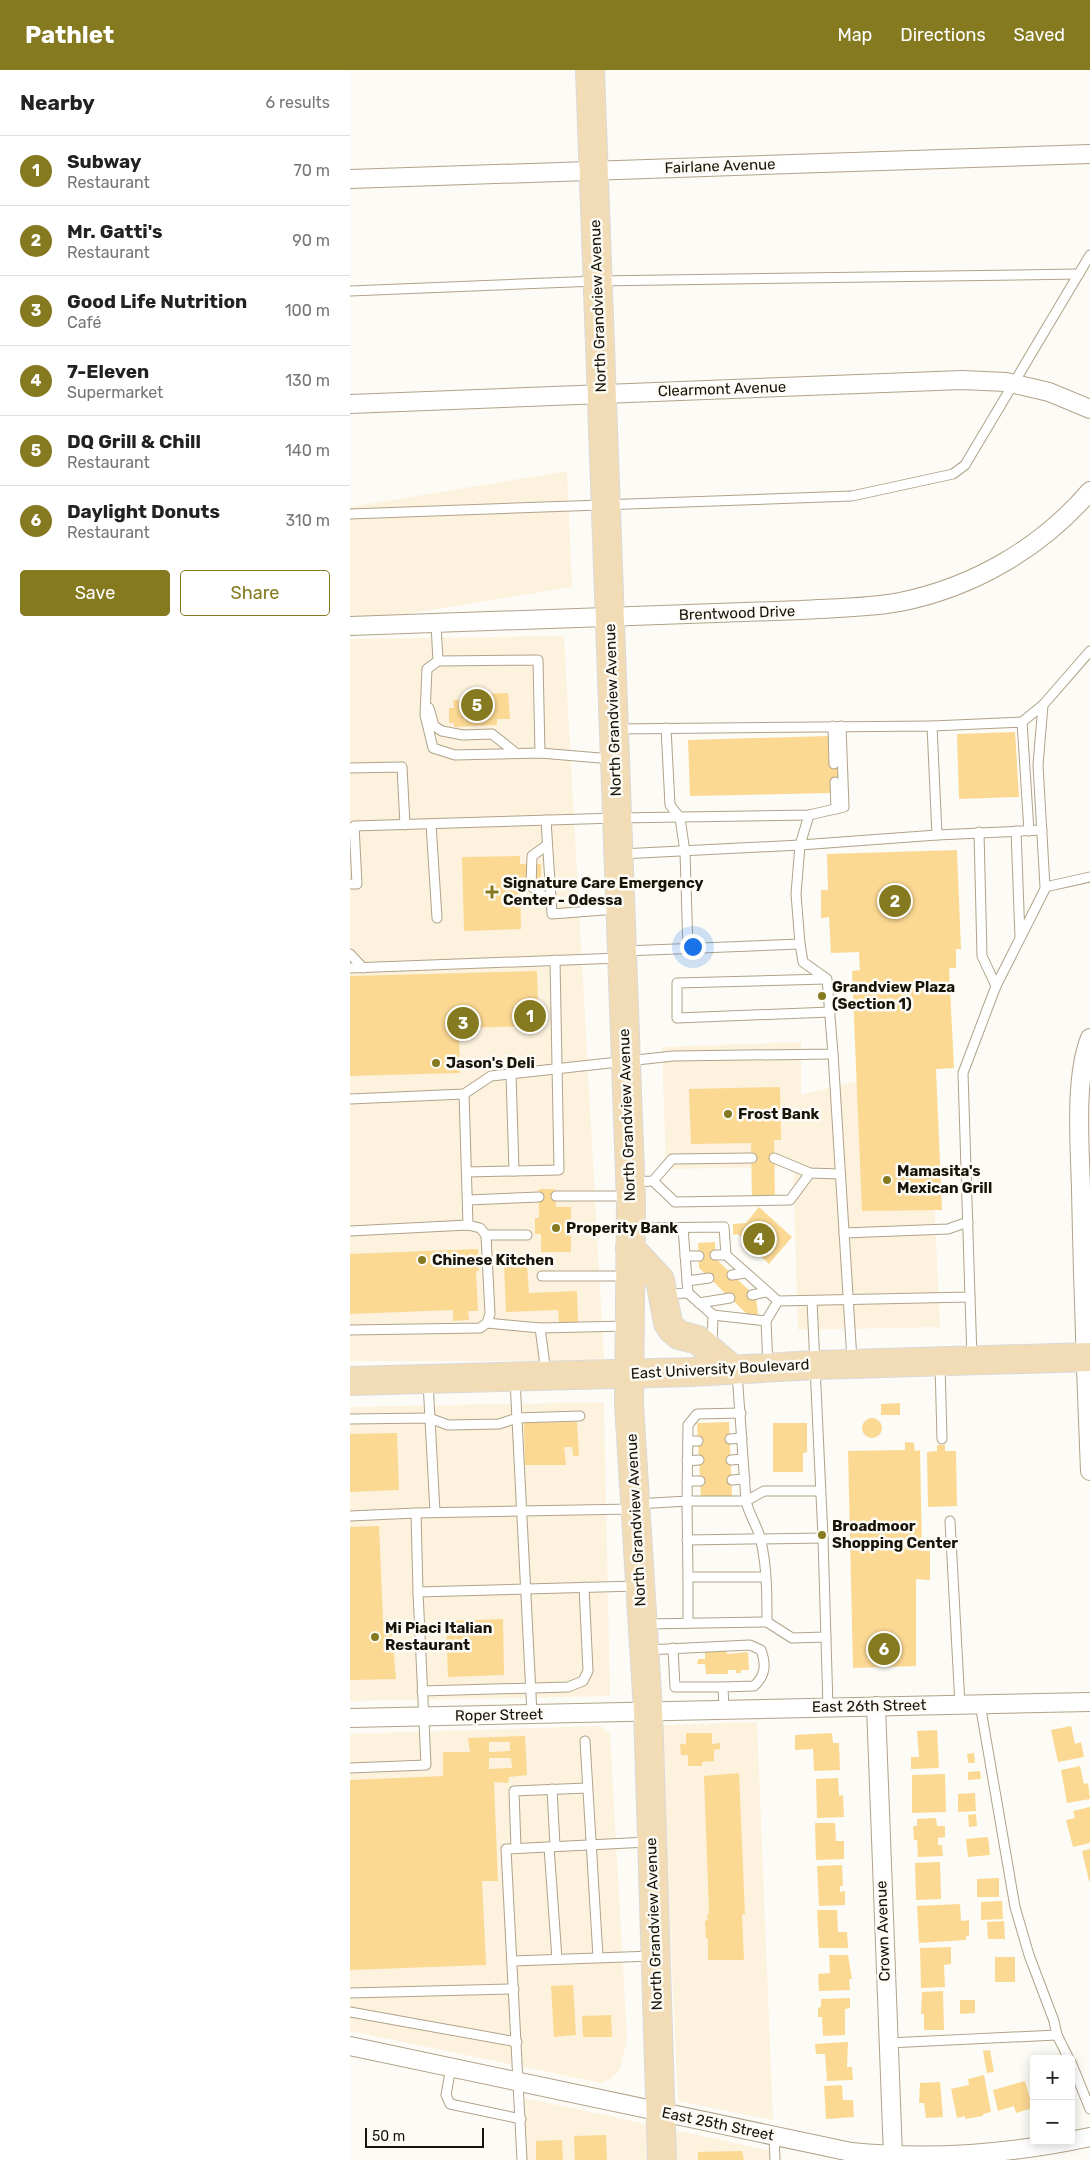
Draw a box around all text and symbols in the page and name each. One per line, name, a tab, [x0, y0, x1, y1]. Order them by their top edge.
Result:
text: Pathlet	[25, 21, 114, 49]
text: Map	[837, 24, 872, 46]
text: Directions	[900, 24, 986, 46]
text: Saved	[1014, 24, 1065, 46]
text: Nearby	[20, 90, 95, 115]
text: 6 results	[265, 93, 330, 112]
text: Subway	[67, 150, 141, 173]
street label: Fairlane Avenue	[664, 155, 776, 177]
text: 1	[32, 161, 40, 180]
text: 70 m	[293, 161, 330, 180]
text: Restaurant	[67, 173, 150, 192]
street label: North Grandview Avenue	[586, 219, 610, 393]
text: Mr. Gatti's	[67, 220, 163, 243]
text: 2	[31, 231, 41, 250]
text: 90 m	[292, 231, 330, 250]
text: Restaurant	[67, 243, 150, 262]
text: Good Life Nutrition	[67, 290, 247, 313]
text: 3	[31, 301, 41, 320]
text: 100 m	[285, 301, 330, 320]
text: Café	[67, 313, 101, 332]
text: 7-Eleven	[67, 360, 149, 383]
text: 4	[31, 371, 41, 390]
text: 130 m	[285, 371, 330, 390]
street label: Clearmont Avenue	[657, 378, 787, 400]
text: Supermarket	[67, 383, 163, 402]
text: DQ Grill & Chill	[67, 430, 201, 453]
text: 5	[31, 441, 41, 460]
text: 140 m	[285, 441, 330, 460]
text: Restaurant	[67, 453, 150, 472]
text: Daylight Donuts	[67, 500, 220, 523]
text: 6	[31, 511, 41, 530]
text: 310 m	[286, 511, 330, 530]
text: Restaurant	[67, 523, 150, 542]
button: Save	[20, 570, 170, 616]
button: Share	[180, 570, 330, 616]
street label: Brentwood Drive	[678, 602, 796, 624]
street label: North Grandview Avenue	[601, 623, 625, 797]
pin: 5	[461, 686, 493, 724]
place label: Signature Care Emergency Center - Odessa	[503, 874, 703, 909]
pin: 2	[879, 882, 911, 920]
marker: Signature Care Emergency Center - Odessa	[485, 885, 499, 899]
your location	[680, 934, 706, 960]
place label: Grandview Plaza (Section 1)	[832, 978, 955, 1013]
marker: Grandview Plaza (Section 1)	[816, 990, 828, 1002]
pin: 1	[514, 997, 546, 1035]
pin: 3	[447, 1004, 479, 1042]
street label: North Grandview Avenue	[615, 1028, 639, 1202]
place label: Jason's Deli	[446, 1054, 535, 1072]
marker: Jason's Deli	[430, 1057, 442, 1069]
place label: Frost Bank	[738, 1105, 820, 1123]
marker: Frost Bank	[722, 1108, 734, 1120]
place label: Mamasita's Mexican Grill	[897, 1162, 992, 1197]
marker: Mamasita's Mexican Grill	[881, 1174, 893, 1186]
place label: Properity Bank	[566, 1219, 678, 1237]
pin: 4	[743, 1220, 775, 1258]
marker: Properity Bank	[550, 1222, 562, 1234]
place label: Chinese Kitchen	[432, 1251, 554, 1269]
marker: Chinese Kitchen	[416, 1254, 428, 1266]
street label: East University Boulevard	[630, 1355, 810, 1383]
street label: North Grandview Avenue	[622, 1433, 650, 1607]
place label: Broadmoor Shopping Center	[832, 1517, 958, 1552]
marker: Broadmoor Shopping Center	[816, 1529, 828, 1541]
place label: Mi Piaci Italian Restaurant	[385, 1619, 492, 1654]
pin: 6	[868, 1630, 900, 1668]
marker: Mi Piaci Italian Restaurant	[369, 1631, 381, 1643]
street label: East 26th Street	[812, 1696, 926, 1716]
street label: Roper Street	[455, 1705, 543, 1725]
street label: North Grandview Avenue	[642, 1837, 666, 2011]
street label: Crown Avenue	[872, 1880, 894, 1982]
map controls	[1030, 2055, 1075, 2145]
button: +	[1030, 2055, 1075, 2100]
button: −	[1030, 2100, 1075, 2145]
street label: East 25th Street	[660, 2103, 776, 2145]
scale bar	[365, 2125, 484, 2148]
text: 50 m	[372, 2128, 405, 2145]

